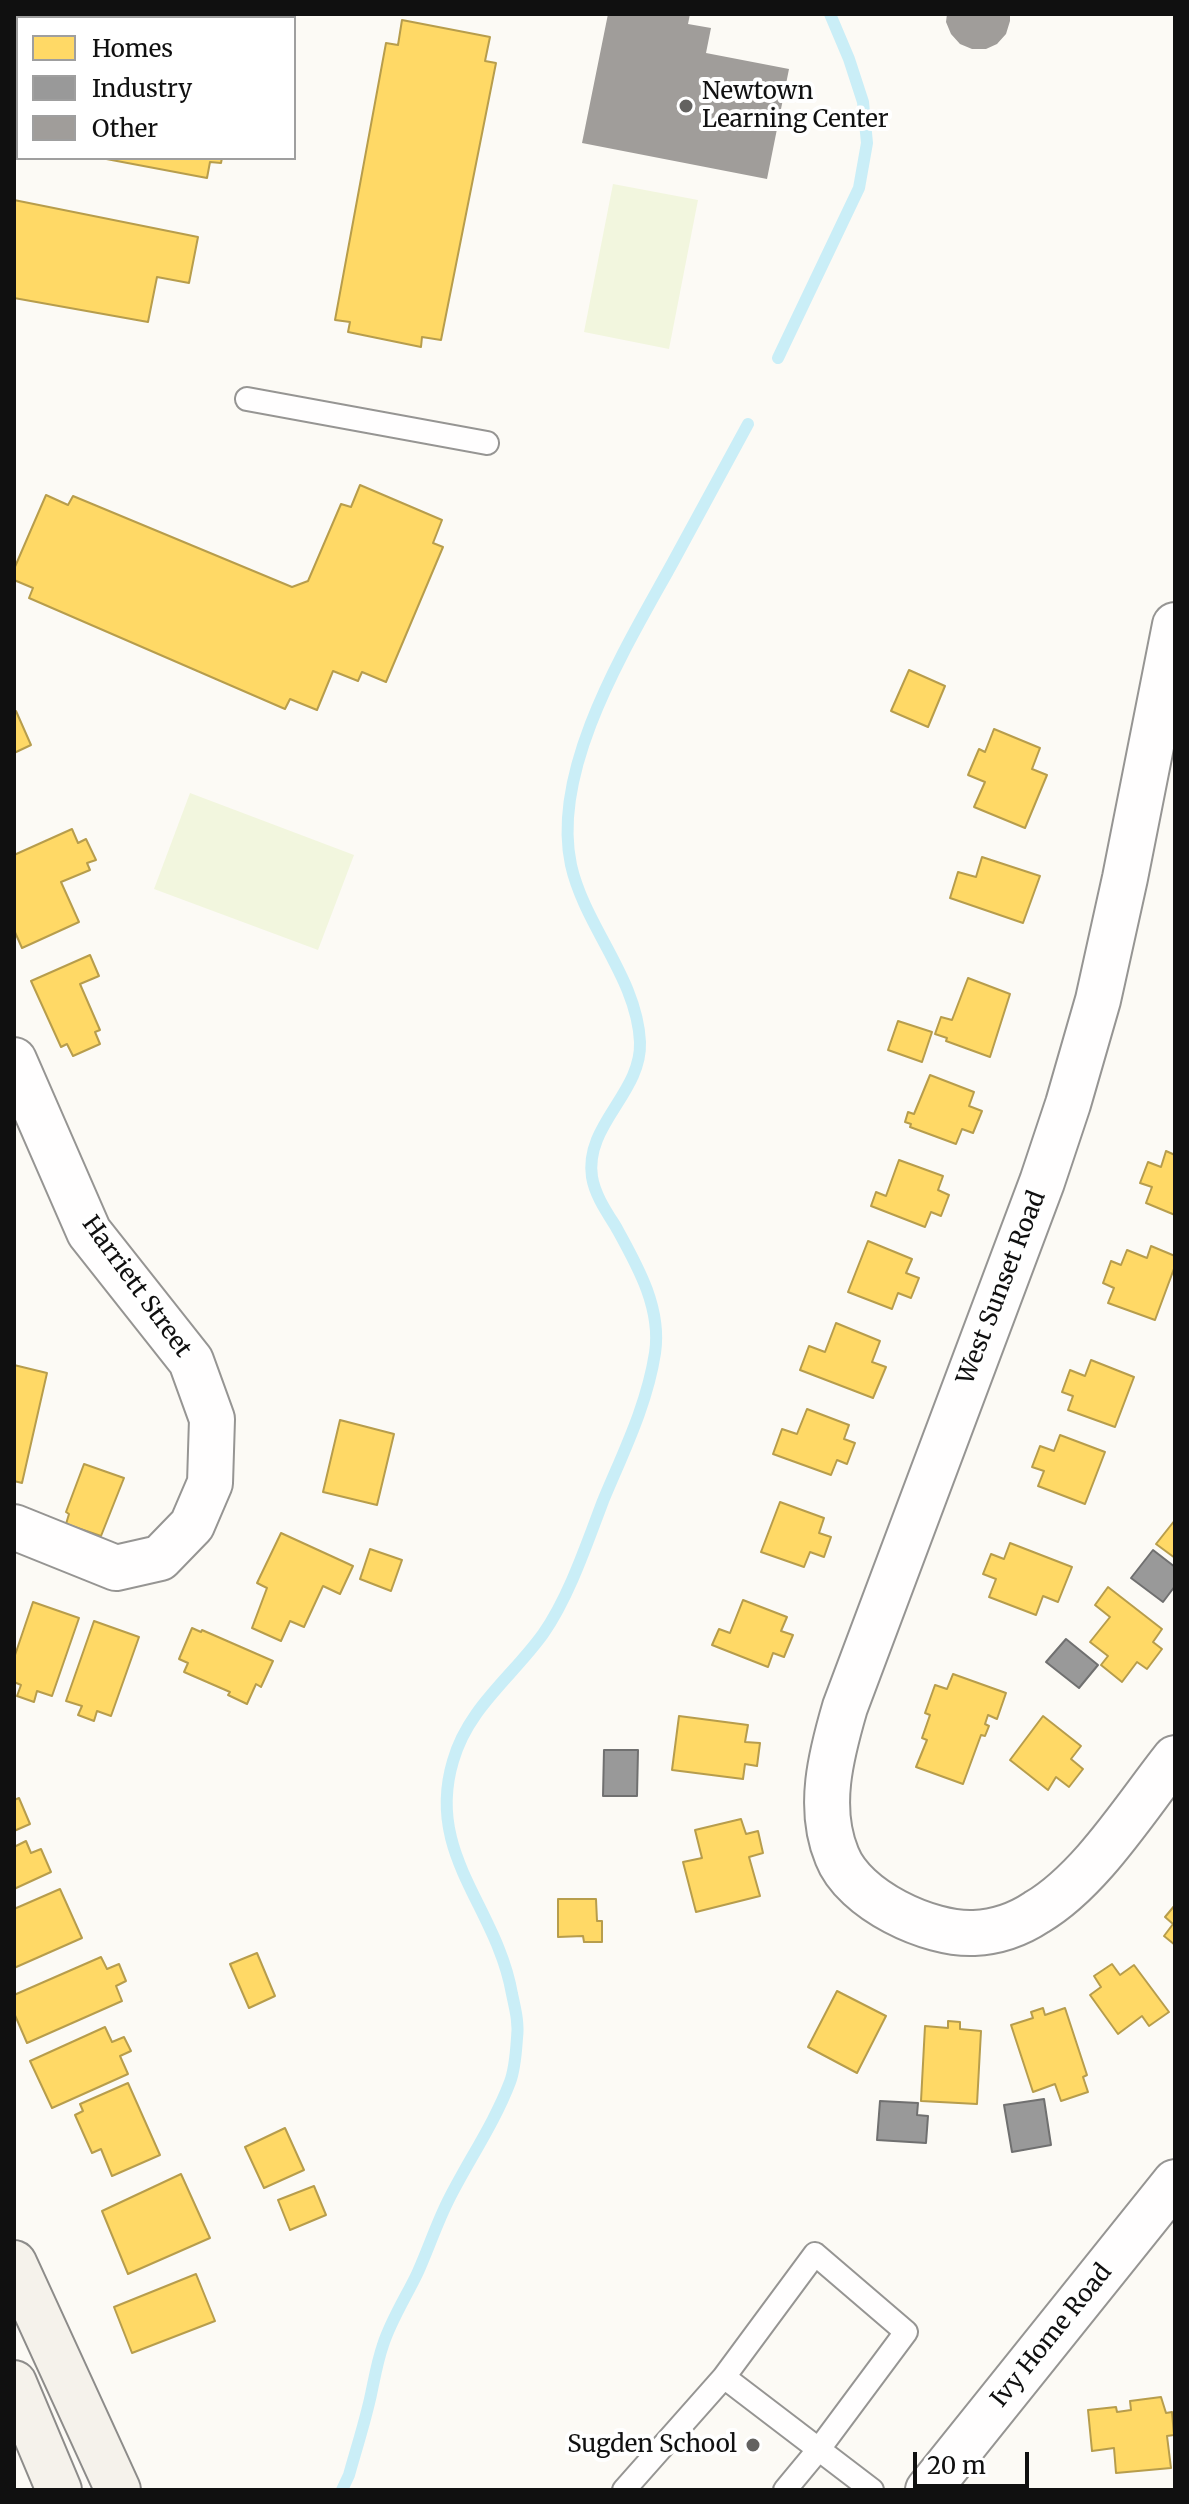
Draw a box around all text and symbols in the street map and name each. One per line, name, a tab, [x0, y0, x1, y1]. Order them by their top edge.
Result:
legend	[16, 16, 296, 160]
text: Homes	[92, 33, 173, 64]
text: Industry	[92, 73, 192, 104]
place label: Newtown Learning Center	[702, 78, 888, 134]
marker: Newtown Learning Center	[677, 97, 695, 115]
text: Other	[92, 113, 158, 144]
street label: West Sunset Road	[952, 1187, 1052, 1389]
street label: Harriett Street	[75, 1211, 197, 1363]
street label: Ivy Home Road	[986, 2259, 1118, 2413]
place label: Sugden School	[567, 2431, 737, 2459]
marker: Sugden School	[744, 2436, 762, 2454]
scale bar	[917, 2436, 1033, 2486]
text: 20 m	[927, 2450, 986, 2481]

